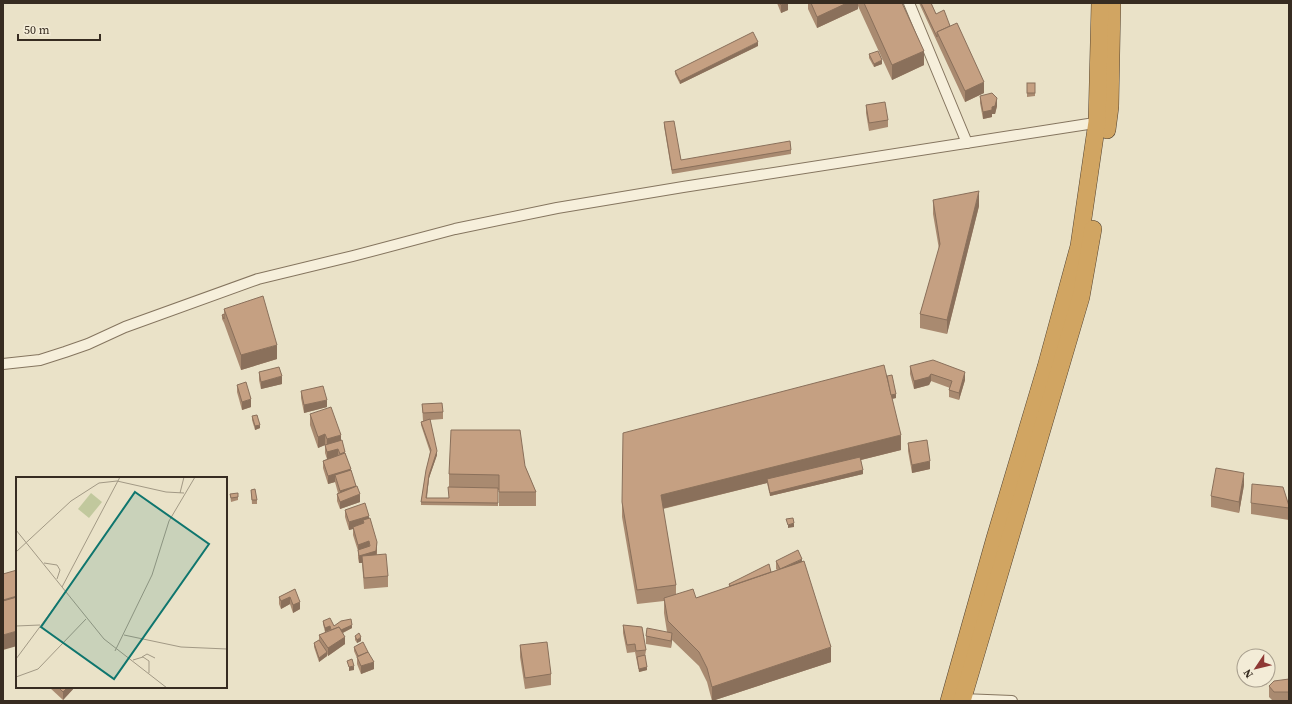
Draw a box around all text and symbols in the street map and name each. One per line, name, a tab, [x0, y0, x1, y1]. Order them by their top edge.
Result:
scale bar	[18, 16, 100, 42]
text: 50 m	[24, 22, 50, 38]
inset map	[16, 477, 227, 688]
north arrow	[1236, 648, 1276, 688]
text: N	[1240, 666, 1257, 681]

